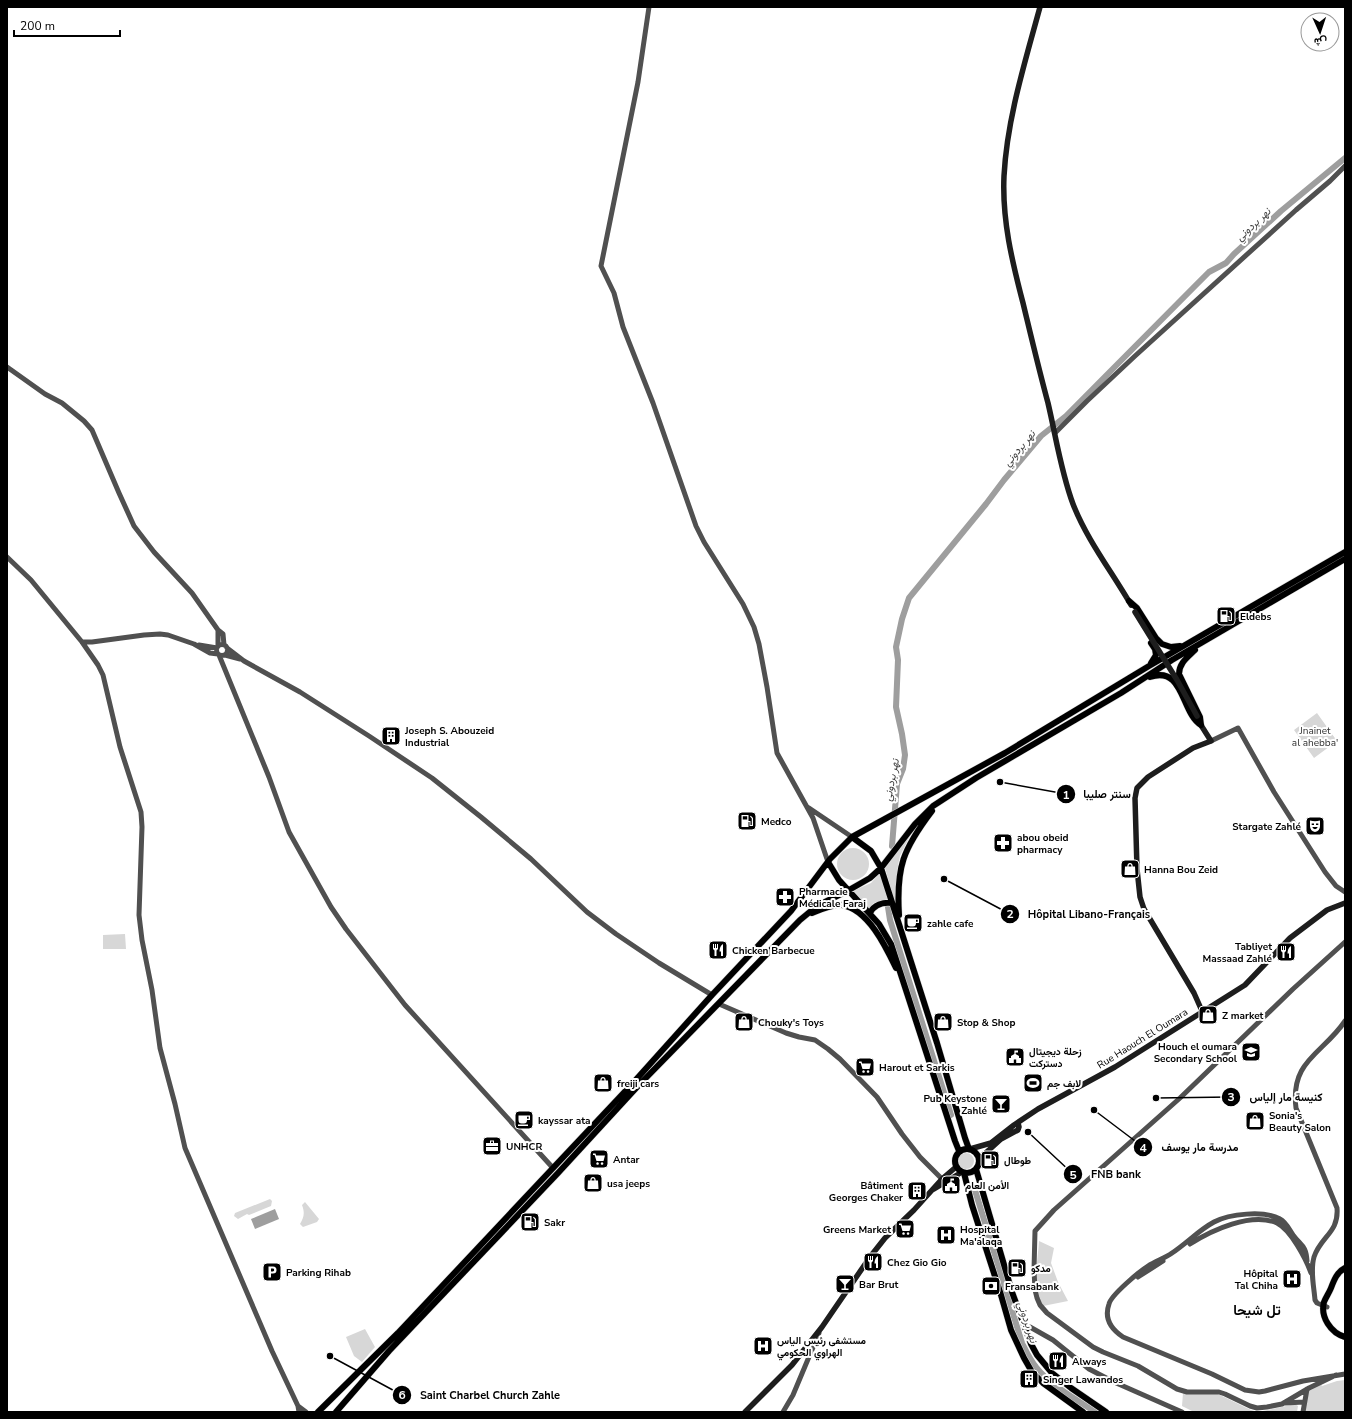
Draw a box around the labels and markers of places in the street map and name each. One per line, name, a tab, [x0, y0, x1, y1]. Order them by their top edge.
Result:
fuel station icon: Eldebs	[1215, 605, 1237, 627]
place label: Eldebs	[1240, 610, 1272, 624]
place label: Joseph S. Abouzeid Industrial	[404, 724, 494, 750]
building icon: Joseph S. Abouzeid Industrial	[380, 725, 402, 747]
callout: سنتر صليبا	[1056, 783, 1139, 806]
fuel station icon: Medco	[736, 810, 758, 832]
place label: Medco	[761, 815, 792, 829]
theatre icon: Stargate Zahlé	[1304, 815, 1326, 837]
place label: Stargate Zahlé	[1232, 820, 1302, 834]
place label: abou obeid pharmacy	[1017, 831, 1068, 857]
pharmacy icon: abou obeid pharmacy	[992, 832, 1014, 854]
shop icon: Hanna Bou Zeid	[1119, 858, 1141, 880]
place label: Hanna Bou Zeid	[1144, 863, 1218, 877]
place label: Pharmacie Médicale Faraj	[799, 885, 866, 911]
pharmacy icon: Pharmacie Médicale Faraj	[774, 886, 796, 908]
callout: Hôpital Libano-Français	[1000, 903, 1158, 926]
cafe icon: zahle cafe	[902, 912, 924, 934]
place label: zahle cafe	[927, 917, 974, 931]
restaurant icon: Chicken Barbecue	[707, 939, 729, 961]
place label: Tabliyet Massaad Zahlé	[1203, 940, 1273, 966]
restaurant icon: Tabliyet Massaad Zahlé	[1275, 941, 1297, 963]
place label: Chicken Barbecue	[732, 944, 815, 958]
shop icon: Z market	[1197, 1004, 1219, 1026]
place label: Z market	[1222, 1009, 1264, 1023]
shop icon: Chouky's Toys	[733, 1011, 755, 1033]
shop icon: Stop & Shop	[932, 1011, 954, 1033]
place label: Chouky's Toys	[758, 1016, 824, 1030]
place label: Stop & Shop	[957, 1016, 1015, 1030]
place label: Houch el oumara Secondary School	[1154, 1040, 1238, 1066]
school or university icon: Houch el oumara Secondary School	[1240, 1041, 1262, 1063]
place label: زحلة ديجيتال دستركت	[1029, 1045, 1082, 1071]
public building icon: زحلة ديجيتال دستركت	[1004, 1046, 1026, 1068]
supermarket icon: Harout et Sarkis	[854, 1056, 876, 1078]
place label: Harout et Sarkis	[879, 1061, 955, 1075]
shop icon: freiji cars	[592, 1072, 614, 1094]
sports icon: لابف جم	[1022, 1072, 1044, 1094]
place label: freiji cars	[617, 1077, 659, 1091]
place label: لابف جم	[1047, 1077, 1081, 1091]
callout: كنيسة مار إلياس	[1221, 1085, 1330, 1108]
place label: Pub Keystone Zahlé	[923, 1092, 988, 1118]
bar icon: Pub Keystone Zahlé	[990, 1093, 1012, 1115]
cafe icon: kayssar ata	[513, 1109, 535, 1131]
place label: Sonia's Beauty Salon	[1269, 1109, 1331, 1135]
shop icon: Sonia's Beauty Salon	[1244, 1110, 1266, 1132]
place label: kayssar ata	[538, 1114, 591, 1128]
office icon: UNHCR	[481, 1135, 503, 1157]
callout: مدرسة مار يوسف	[1133, 1136, 1246, 1159]
place label: UNHCR	[506, 1140, 542, 1154]
supermarket icon: Antar	[588, 1148, 610, 1170]
fuel station icon: طوطال	[979, 1149, 1001, 1171]
place label: Antar	[613, 1153, 640, 1167]
place label: طوطال	[1004, 1154, 1032, 1168]
callout: FNB bank	[1063, 1163, 1149, 1186]
shop icon: usa jeeps	[582, 1172, 604, 1194]
public building icon: الأمن العام	[940, 1174, 962, 1196]
place label: usa jeeps	[607, 1177, 650, 1191]
place label: Bâtiment Georges Chaker	[829, 1179, 903, 1205]
place label: الأمن العام	[965, 1179, 1009, 1193]
building icon: Bâtiment Georges Chaker	[906, 1180, 928, 1202]
fuel station icon: Sakr	[519, 1211, 541, 1233]
place label: Sakr	[544, 1216, 565, 1230]
supermarket icon: Greens Market	[894, 1218, 916, 1240]
place label: Greens Market	[823, 1223, 891, 1237]
place label: Hospital Ma'alaqa	[960, 1223, 1002, 1249]
hospital icon: Hospital Ma'alaqa	[935, 1224, 957, 1246]
restaurant icon: Chez Gio Gio	[862, 1251, 884, 1273]
place label: Chez Gio Gio	[887, 1256, 947, 1270]
fuel station icon: مدكو	[1006, 1257, 1028, 1279]
parking icon: Parking Rihab	[261, 1261, 283, 1283]
place label: مدكو	[1031, 1262, 1051, 1276]
place label: Parking Rihab	[286, 1266, 351, 1280]
place label: Hôpital Tal Chiha	[1235, 1267, 1279, 1293]
hospital icon: Hôpital Tal Chiha	[1281, 1268, 1303, 1290]
bar icon: Bar Brut	[834, 1273, 856, 1295]
bank icon: Fransabank	[980, 1275, 1002, 1297]
place label: Bar Brut	[859, 1278, 899, 1292]
place label: Fransabank	[1005, 1280, 1059, 1294]
place label: مستشفى رئيس الياس الهراوي الحكومي	[777, 1334, 867, 1361]
hospital icon: مستشفى رئيس الياس الهراوي الحكومي	[752, 1335, 774, 1357]
restaurant icon: Always	[1047, 1350, 1069, 1372]
place label: Always	[1072, 1355, 1107, 1369]
building icon: Singer Lawandos	[1018, 1368, 1040, 1390]
place label: Singer Lawandos	[1043, 1373, 1123, 1387]
callout: Saint Charbel Church Zahle	[392, 1383, 568, 1406]

